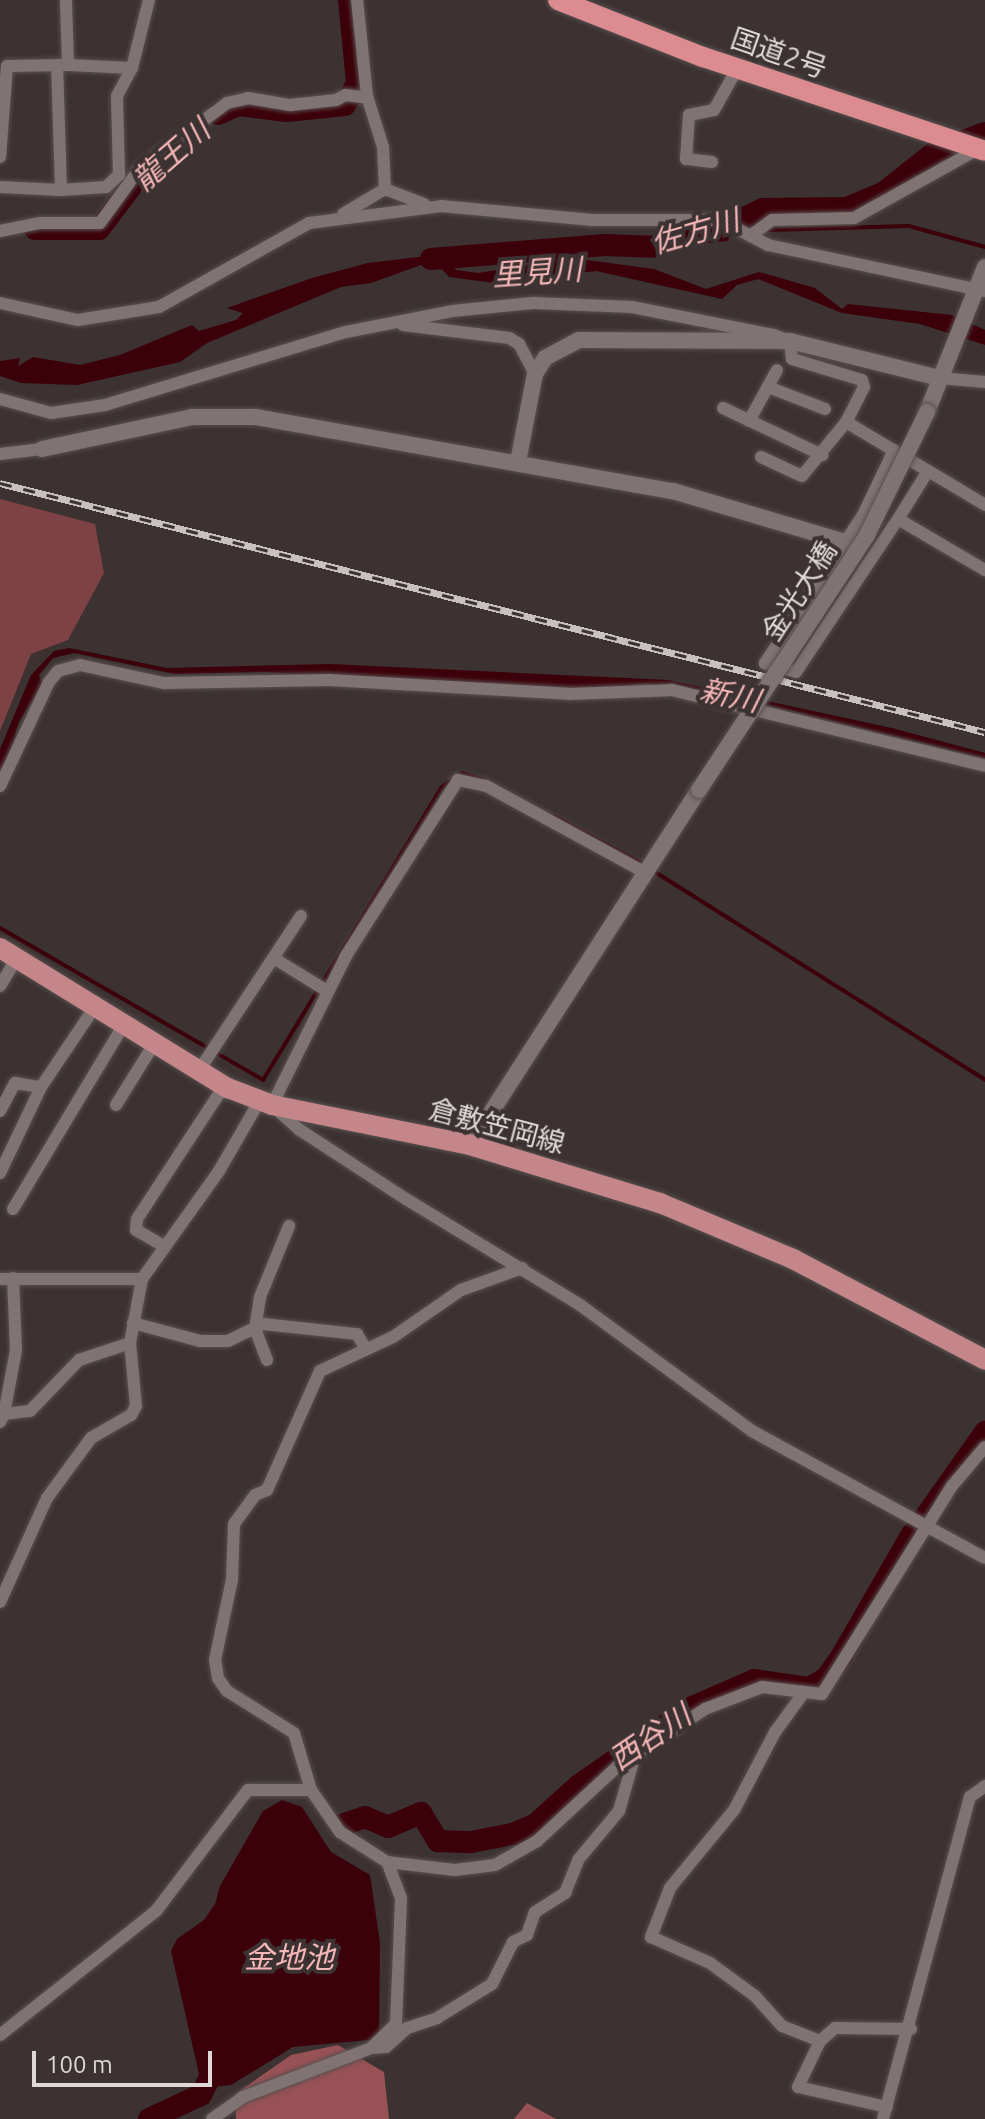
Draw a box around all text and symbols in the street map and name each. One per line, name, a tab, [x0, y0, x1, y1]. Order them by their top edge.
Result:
street label: 国道2号	[726, 21, 832, 85]
water label: 龍王川	[125, 112, 217, 198]
water label: 佐方川	[647, 201, 743, 261]
water label: 里見川	[491, 251, 583, 293]
street label: 金光大橋	[754, 535, 844, 647]
water label: 新川	[697, 671, 763, 719]
street label: 倉敷笠岡線	[425, 1092, 569, 1160]
water label: 西谷川	[603, 1697, 697, 1777]
water label: 金地池	[244, 1939, 334, 1975]
scale bar	[36, 2035, 216, 2085]
text: 100 m	[46, 2051, 113, 2078]

